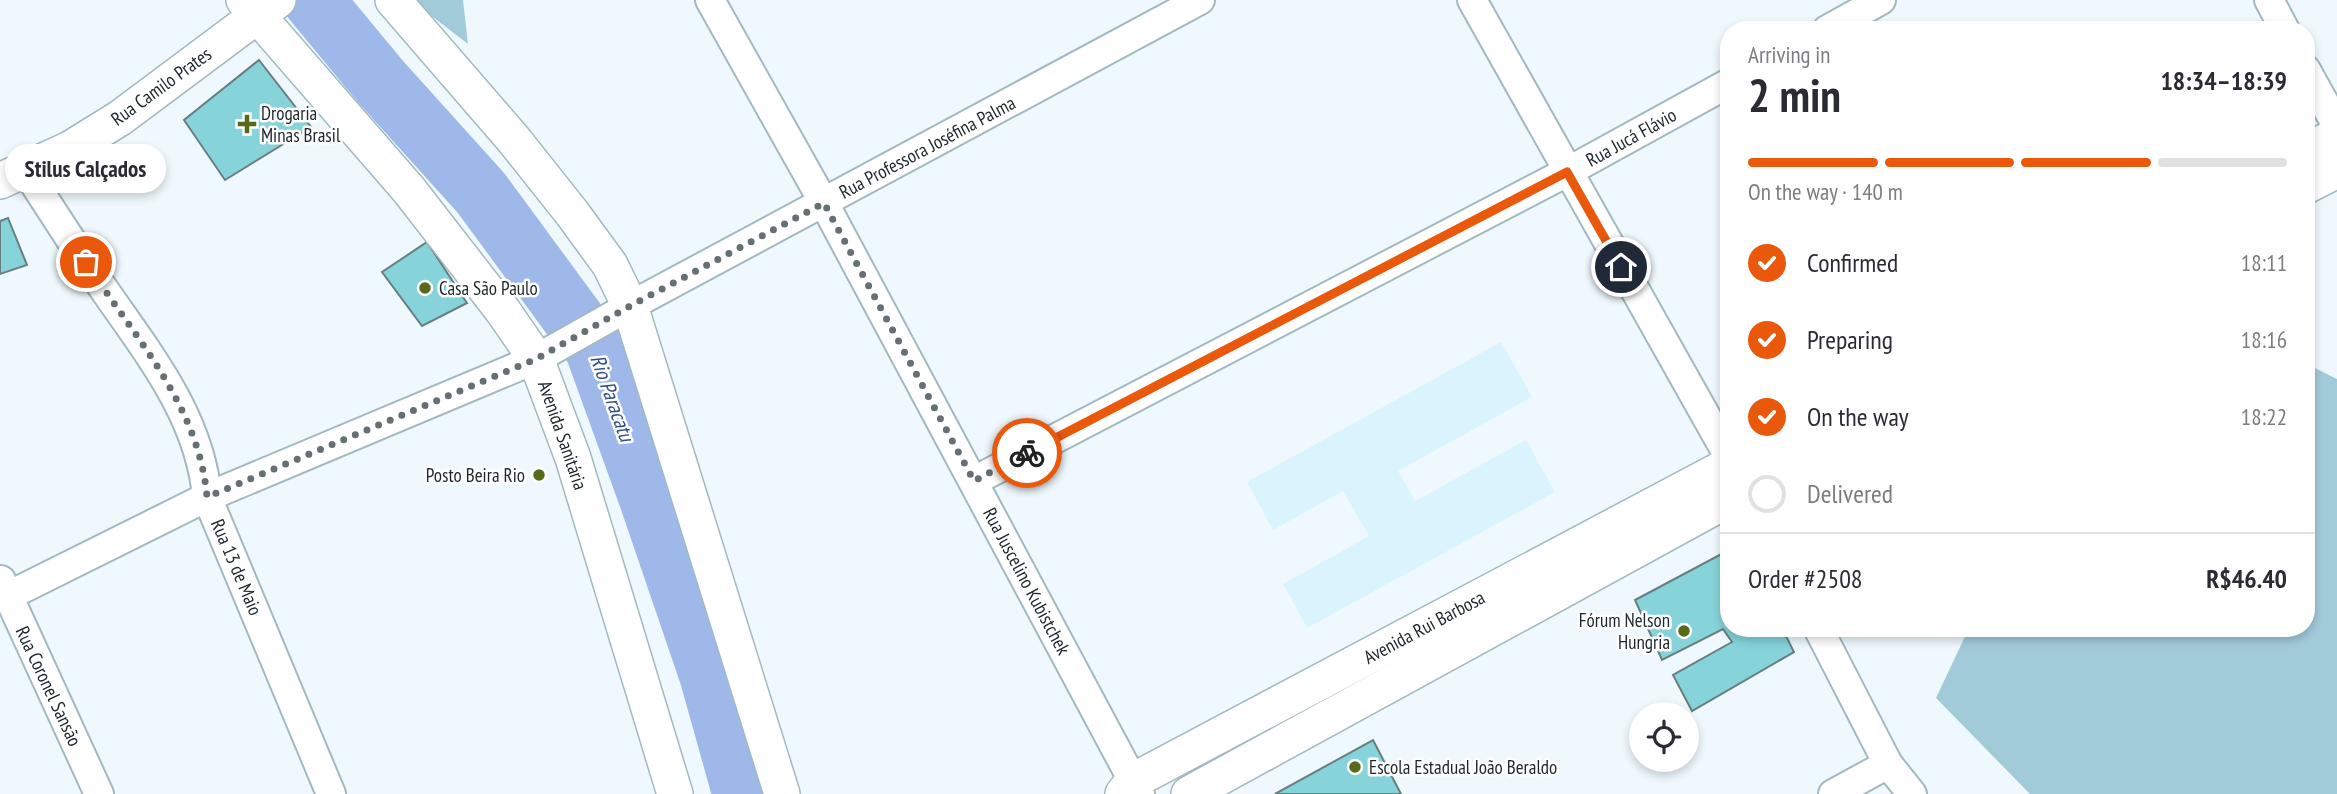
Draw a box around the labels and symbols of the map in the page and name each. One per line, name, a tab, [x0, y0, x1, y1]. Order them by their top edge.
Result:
street label: Rua Camilo Prates	[106, 41, 216, 131]
street label: Rua Professora Joséfina Palma	[835, 90, 1019, 204]
place label: Drogaria Minas Brasil	[261, 101, 341, 147]
street label: Rua Jucá Flávio	[1582, 102, 1680, 172]
marker: Drogaria Minas Brasil	[239, 116, 255, 132]
callout: Stilus Calçados	[6, 143, 166, 192]
pin	[56, 232, 116, 292]
pin	[1591, 237, 1651, 297]
place label: Casa São Paulo	[439, 276, 538, 300]
marker: Casa São Paulo	[417, 280, 433, 296]
water label: Rio Paracatu	[584, 351, 641, 447]
street label: Avenida Sanitária	[533, 377, 593, 493]
courier	[992, 418, 1062, 488]
place label: Posto Beira Rio	[426, 463, 525, 487]
marker: Posto Beira Rio	[531, 467, 547, 483]
street label: Rua Juscelino Kubistchek	[978, 503, 1076, 659]
street label: Rua 13 de Maio	[206, 515, 268, 619]
street label: Avenida Rui Barbosa	[1359, 585, 1489, 669]
place label: Fórum Nelson Hungria	[1579, 608, 1670, 654]
street label: Rua Coronel Sansão	[11, 622, 87, 750]
marker: Fórum Nelson Hungria	[1676, 623, 1692, 639]
place label: Escola Estadual João Beraldo	[1369, 755, 1557, 779]
marker: Escola Estadual João Beraldo	[1347, 759, 1363, 775]

